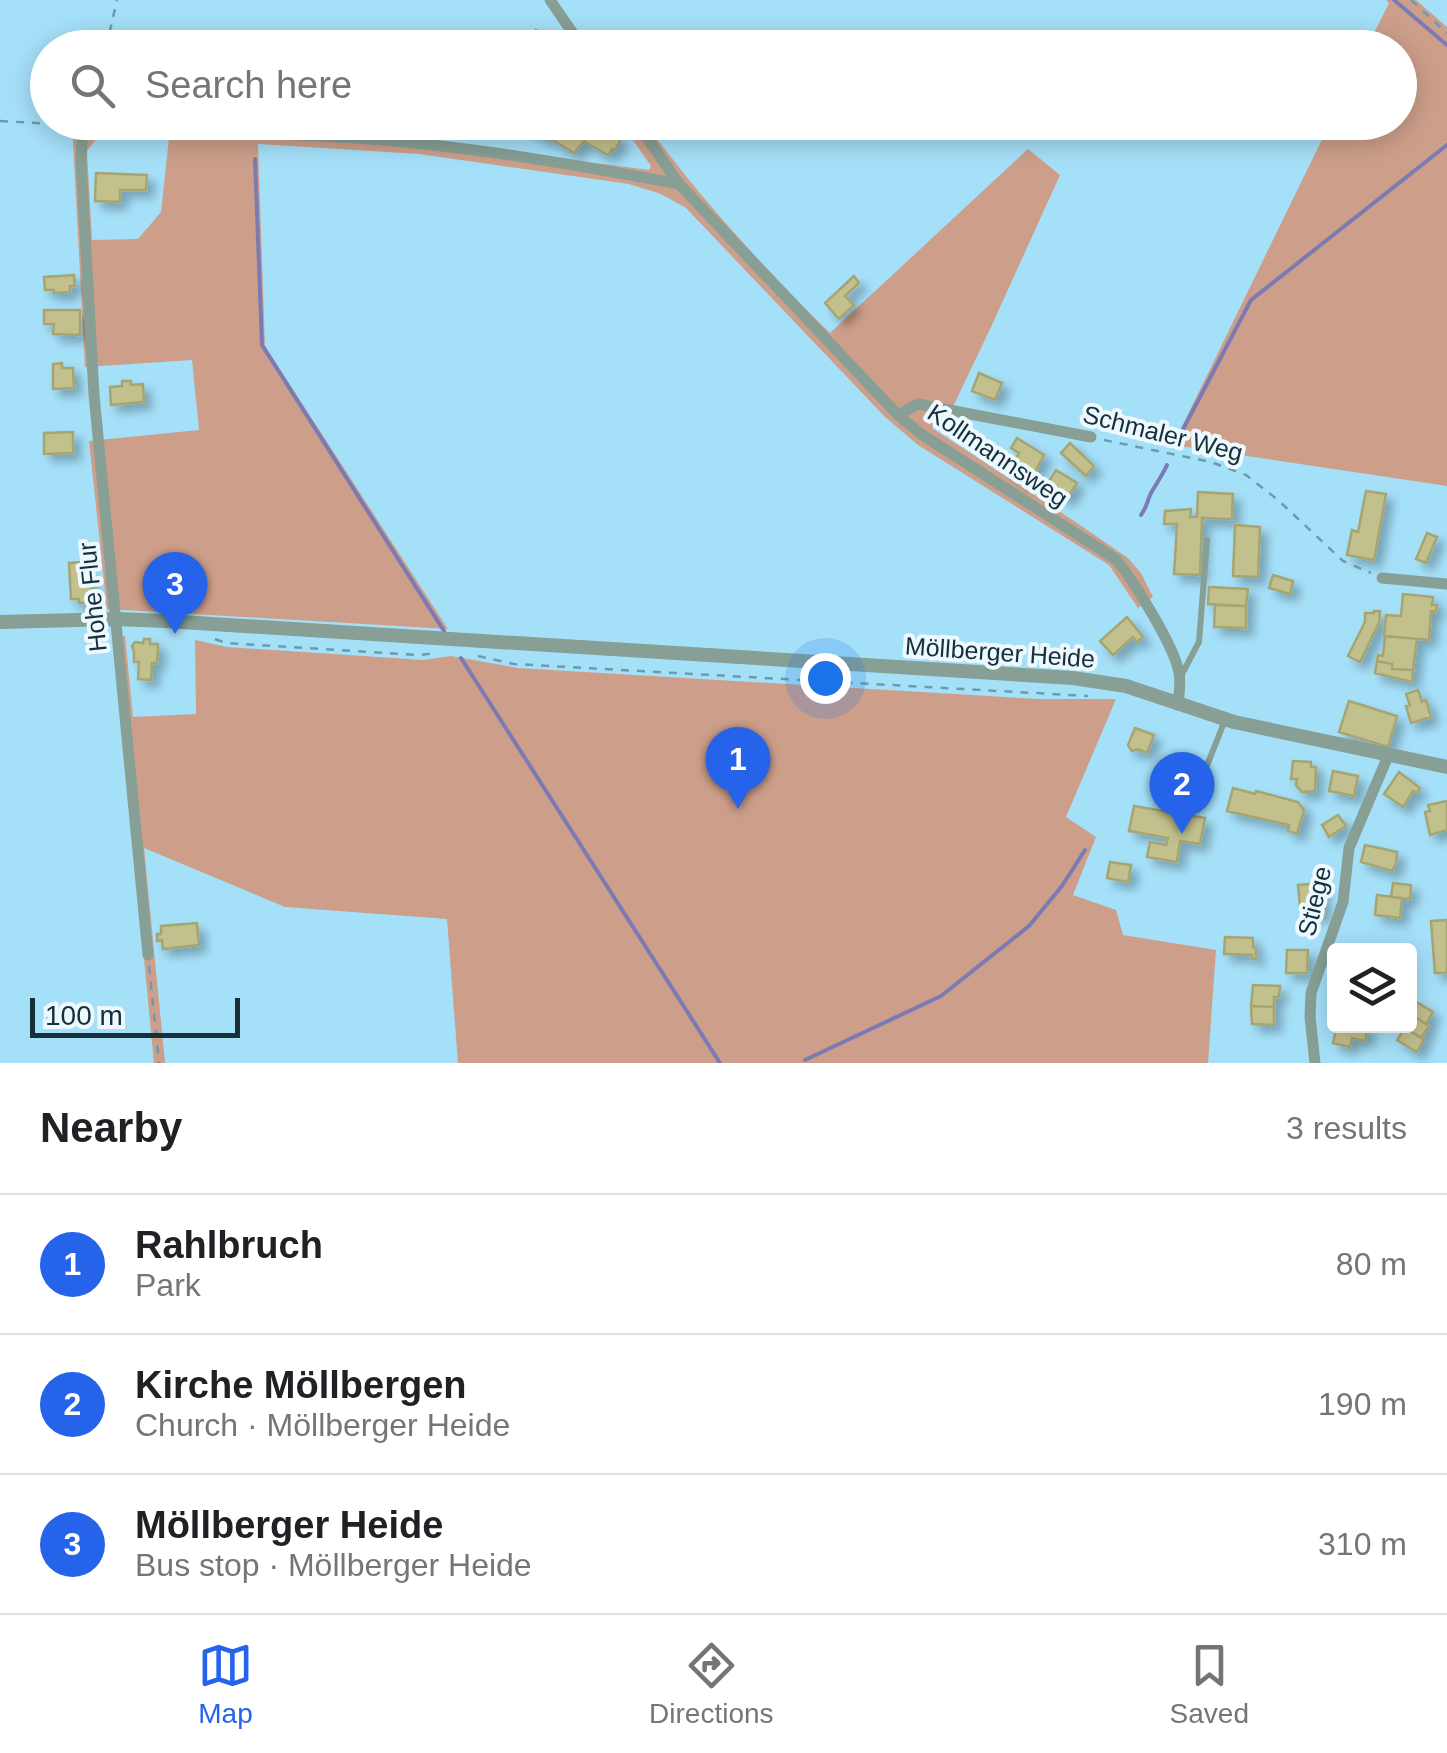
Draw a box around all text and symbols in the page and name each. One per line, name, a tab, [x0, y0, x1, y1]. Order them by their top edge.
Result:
search box	[30, 30, 1417, 140]
icon: search	[65, 58, 120, 113]
text: Search here	[145, 64, 352, 106]
street label: Kollmannsweg	[923, 398, 1073, 512]
street label: Schmaler Weg	[1080, 400, 1246, 466]
street label: Hohe Flur	[72, 541, 112, 653]
pin: 3	[142, 552, 208, 634]
street label: Möllberger Heide	[904, 631, 1096, 673]
your location	[800, 653, 851, 704]
pin: 1	[706, 726, 770, 809]
pin: 2	[1150, 752, 1214, 834]
street label: Stiege	[1292, 863, 1336, 939]
map controls	[1327, 943, 1417, 1033]
button: layers	[1327, 943, 1417, 1033]
scale bar	[30, 993, 240, 1038]
text: 100 m	[45, 1000, 123, 1031]
text: Nearby	[40, 1104, 182, 1151]
text: 3 results	[1286, 1110, 1407, 1146]
text: Rahlbruch	[135, 1224, 323, 1266]
text: 1	[64, 1246, 81, 1282]
text: 80 m	[1336, 1246, 1407, 1282]
text: Park	[135, 1267, 201, 1303]
text: Kirche Möllbergen	[135, 1364, 467, 1406]
text: 2	[64, 1386, 81, 1422]
text: 190 m	[1318, 1386, 1407, 1422]
text: Church · Möllberger Heide	[135, 1407, 510, 1443]
text: Möllberger Heide	[135, 1504, 443, 1546]
text: 3	[64, 1526, 81, 1562]
text: 310 m	[1318, 1526, 1407, 1562]
text: Bus stop · Möllberger Heide	[135, 1547, 532, 1583]
tab: Map	[198, 1638, 253, 1730]
tab: Directions	[649, 1638, 774, 1730]
tab: Saved	[1170, 1638, 1249, 1730]

